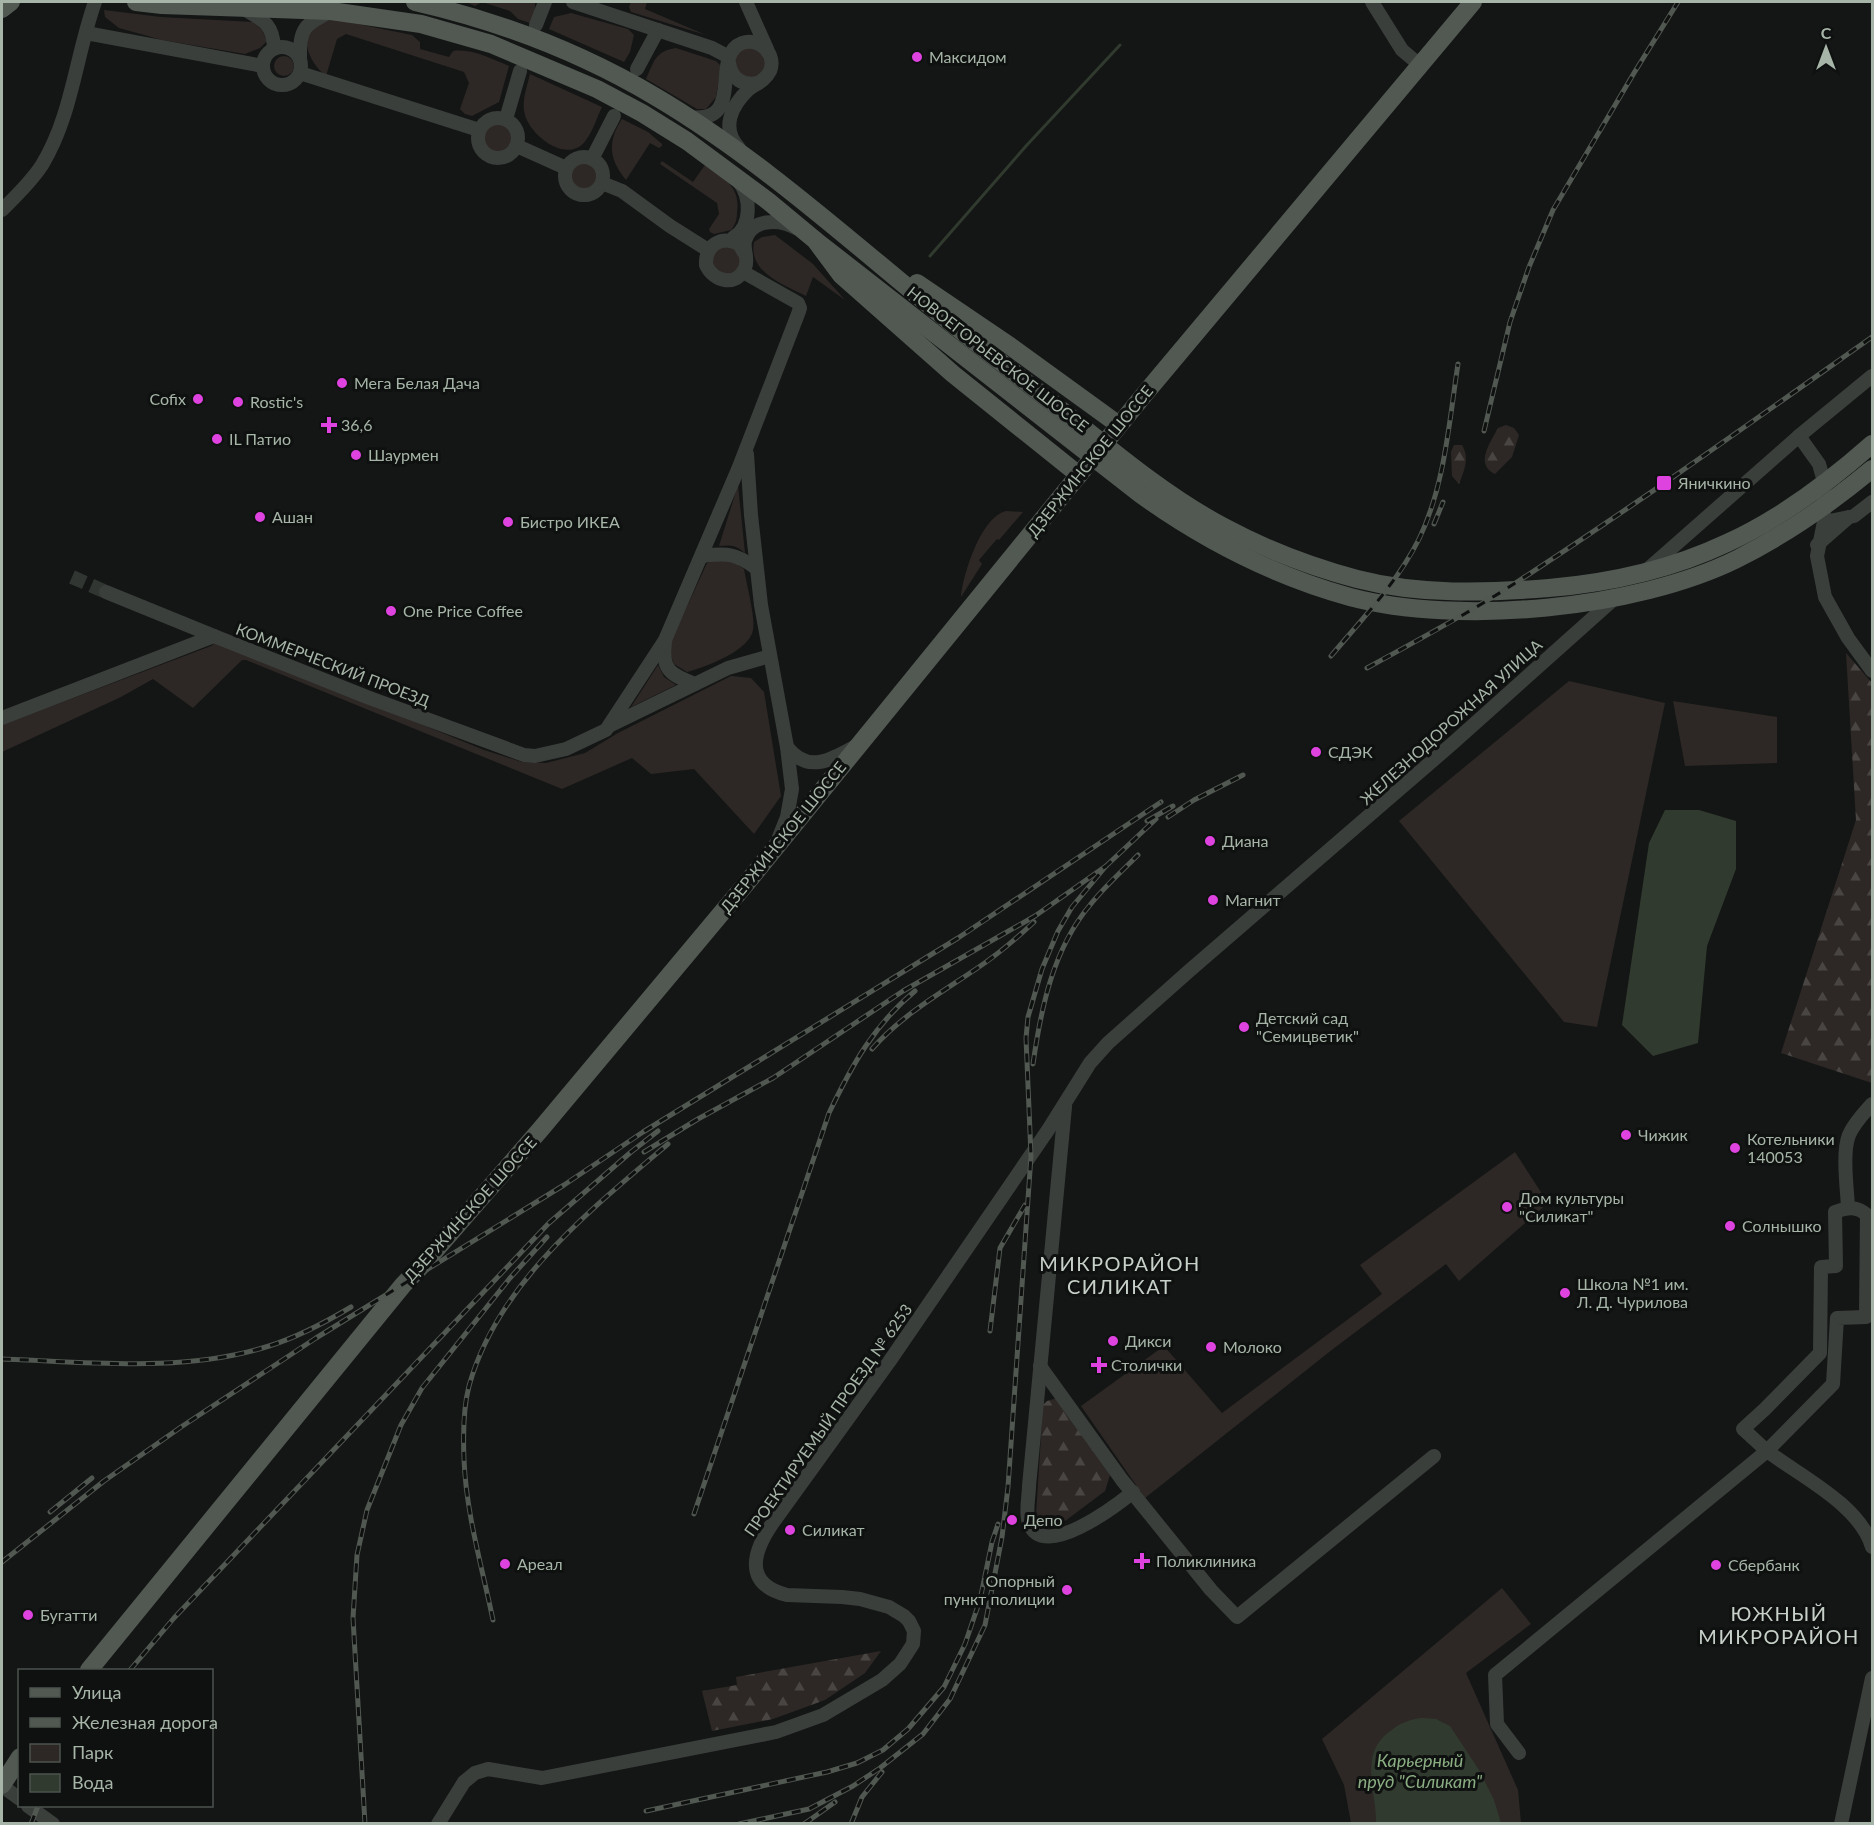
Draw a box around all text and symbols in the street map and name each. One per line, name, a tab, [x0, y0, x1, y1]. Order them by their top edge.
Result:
north arrow	[1796, 18, 1856, 78]
text: С	[1821, 23, 1832, 42]
place label: Максидом	[929, 47, 1007, 66]
marker: Максидом	[910, 50, 924, 64]
street label: НОВОЕГОРЬЕВСКОЕ ШОССЕ	[904, 282, 1093, 435]
place label: Мега Белая Дача	[354, 373, 480, 392]
marker: Мега Белая Дача	[335, 376, 349, 390]
street label: ДЗЕРЖИНСКОЕ ШОССЕ	[1023, 381, 1156, 540]
place label: Cofix	[149, 389, 186, 408]
marker: Cofix	[191, 392, 205, 406]
place label: Rostic's	[250, 392, 303, 411]
marker: Rostic's	[231, 395, 245, 409]
place label: 36,6	[341, 415, 372, 434]
marker: 36,6	[322, 418, 336, 432]
place label: IL Патио	[229, 429, 291, 448]
marker: IL Патио	[210, 432, 224, 446]
place label: Шаурмен	[368, 445, 439, 464]
marker: Шаурмен	[349, 448, 363, 462]
place label: Яничкино	[1677, 473, 1751, 492]
marker: Яничкино	[1655, 474, 1673, 492]
place label: Ашан	[272, 507, 313, 526]
marker: Ашан	[253, 510, 267, 524]
place label: Бистро ИКЕА	[520, 512, 620, 531]
marker: Бистро ИКЕА	[501, 515, 515, 529]
place label: One Price Coffee	[403, 601, 523, 620]
marker: One Price Coffee	[384, 604, 398, 618]
street label: КОММЕРЧЕСКИЙ ПРОЕЗД	[234, 619, 433, 710]
street label: ЖЕЛЕЗНОДОРОЖНАЯ УЛИЦА	[1356, 635, 1546, 808]
place label: СДЭК	[1328, 742, 1373, 761]
marker: СДЭК	[1309, 745, 1323, 759]
street label: ДЗЕРЖИНСКОЕ ШОССЕ	[716, 757, 849, 916]
place label: Диана	[1222, 831, 1269, 850]
marker: Диана	[1203, 834, 1217, 848]
place label: Магнит	[1225, 890, 1281, 909]
marker: Магнит	[1206, 893, 1220, 907]
place label: Детский сад "Семицветик"	[1256, 1008, 1359, 1045]
marker: Детский сад "Семицветик"	[1237, 1020, 1251, 1034]
place label: Чижик	[1638, 1125, 1688, 1144]
marker: Чижик	[1619, 1128, 1633, 1142]
place label: Котельники 140053	[1747, 1129, 1835, 1166]
street label: ДЗЕРЖИНСКОЕ ШОССЕ	[399, 1132, 540, 1285]
marker: Котельники 140053	[1728, 1141, 1742, 1155]
place label: Дом культуры "Силикат"	[1519, 1188, 1624, 1225]
marker: Дом культуры "Силикат"	[1500, 1200, 1514, 1214]
place label: Солнышко	[1742, 1216, 1821, 1235]
marker: Солнышко	[1723, 1219, 1737, 1233]
district label: МИКРОРАЙОН СИЛИКАТ	[1039, 1251, 1201, 1298]
place label: Школа №1 им. Л. Д. Чурилова	[1576, 1274, 1688, 1311]
marker: Школа №1 им. Л. Д. Чурилова	[1558, 1286, 1572, 1300]
street label: ПРОЕКТИРУЕМЫЙ ПРОЕЗД № 6253	[740, 1300, 915, 1540]
place label: Дикси	[1125, 1331, 1171, 1350]
marker: Дикси	[1106, 1334, 1120, 1348]
place label: Молоко	[1223, 1337, 1282, 1356]
marker: Молоко	[1204, 1340, 1218, 1354]
place label: Столички	[1111, 1355, 1182, 1374]
marker: Столички	[1092, 1358, 1106, 1372]
place label: Депо	[1024, 1510, 1063, 1529]
marker: Депо	[1005, 1513, 1019, 1527]
place label: Силикат	[802, 1520, 865, 1539]
marker: Силикат	[783, 1523, 797, 1537]
place label: Поликлиника	[1156, 1551, 1256, 1570]
marker: Поликлиника	[1133, 1552, 1151, 1570]
place label: Ареал	[517, 1554, 563, 1573]
place label: Сбербанк	[1728, 1555, 1800, 1574]
marker: Ареал	[498, 1557, 512, 1571]
marker: Сбербанк	[1709, 1558, 1723, 1572]
place label: Опорный пункт полиции	[944, 1571, 1055, 1608]
marker: Опорный пункт полиции	[1060, 1583, 1074, 1597]
district label: ЮЖНЫЙ МИКРОРАЙОН	[1698, 1601, 1860, 1648]
place label: Бугатти	[40, 1605, 97, 1624]
marker: Бугатти	[21, 1608, 35, 1622]
legend	[18, 1669, 213, 1807]
text: Улица	[72, 1681, 122, 1703]
text: Железная дорога	[72, 1711, 218, 1733]
text: Парк	[72, 1741, 114, 1763]
water label: Карьерный пруд "Силикат"	[1358, 1749, 1483, 1792]
text: Вода	[72, 1771, 113, 1793]

